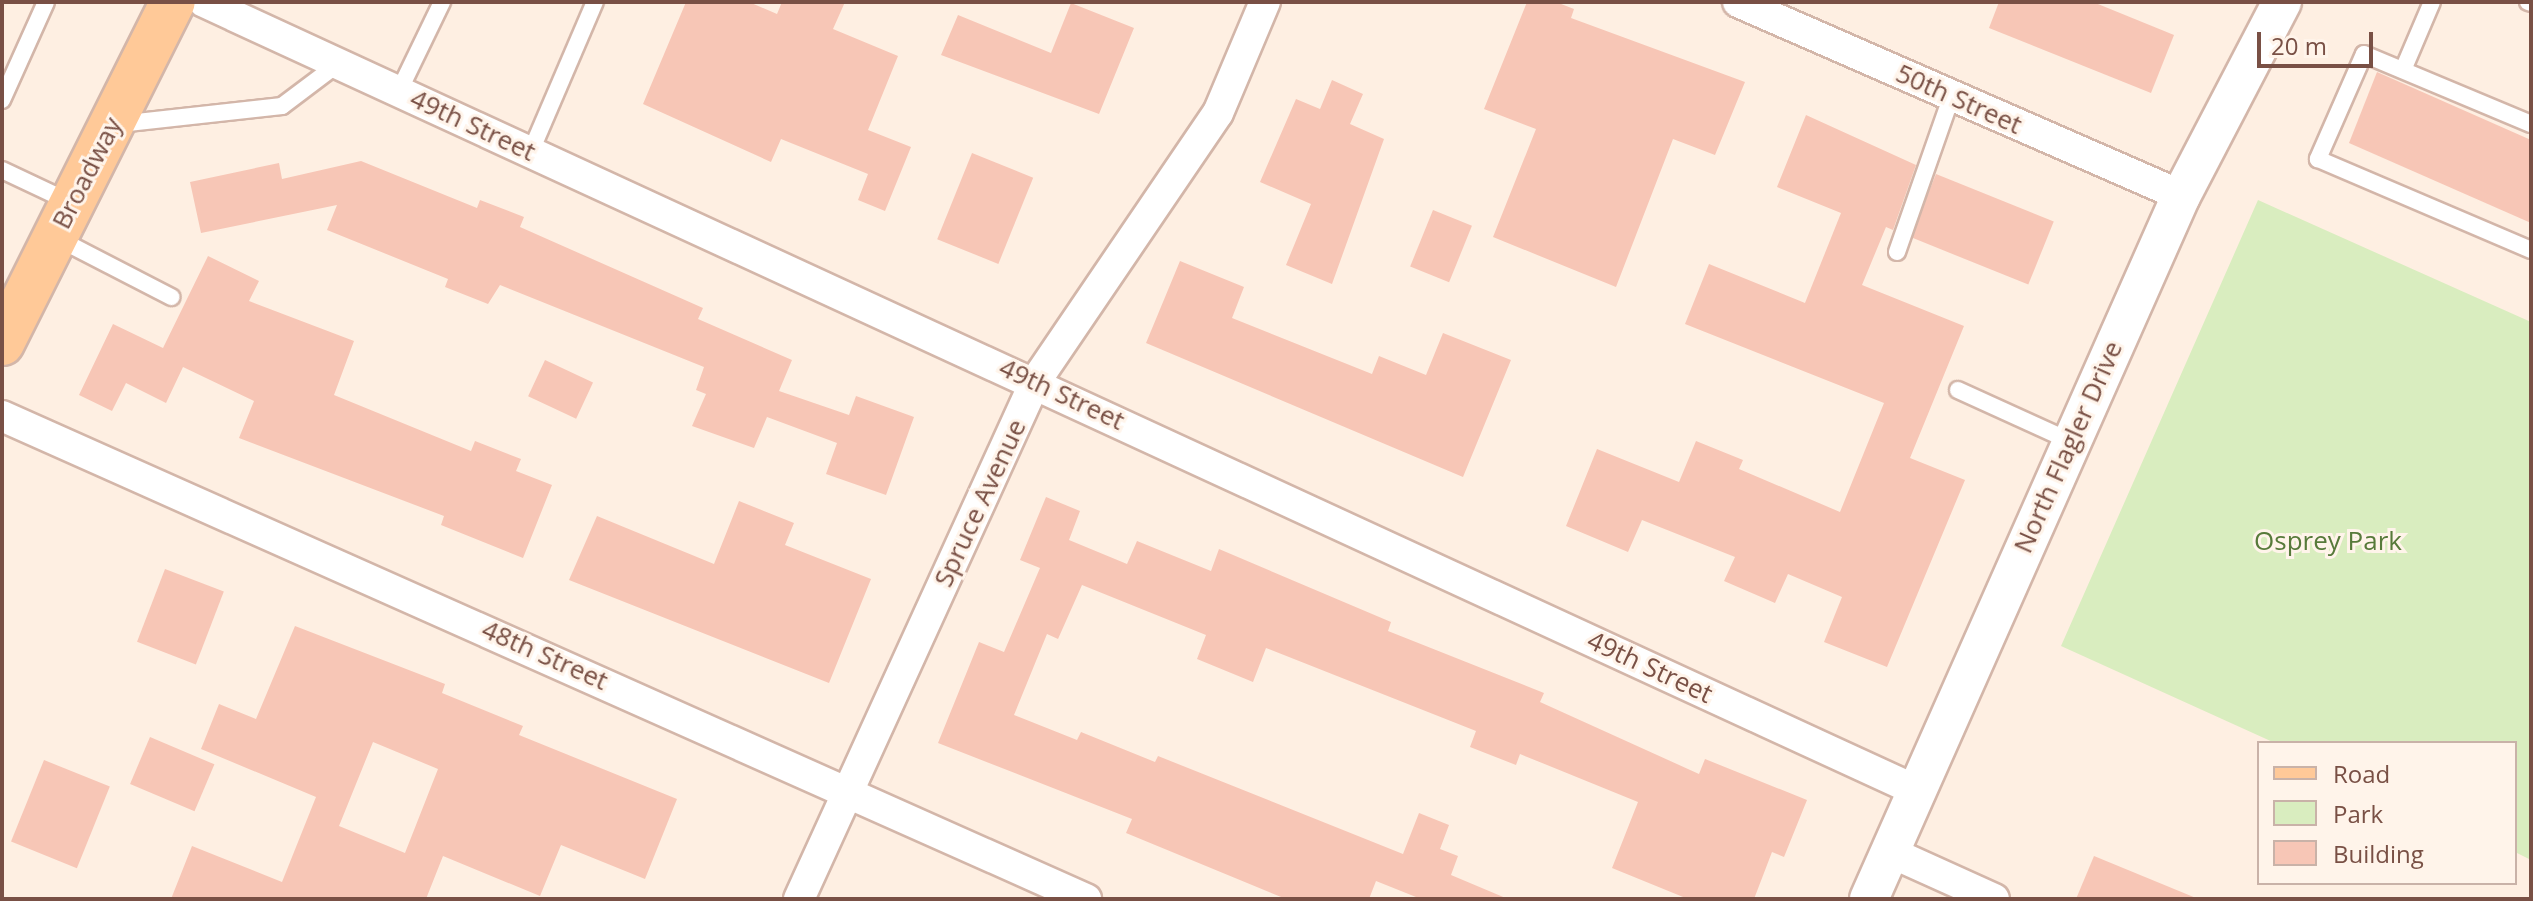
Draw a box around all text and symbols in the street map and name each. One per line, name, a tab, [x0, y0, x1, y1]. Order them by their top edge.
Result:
scale bar	[2261, 16, 2377, 66]
text: 20 m	[2271, 29, 2327, 62]
street label: 50th Street	[1891, 57, 2027, 141]
street label: 49th Street	[406, 82, 540, 168]
street label: Broadway	[46, 112, 128, 234]
street label: North Flagler Drive	[2007, 336, 2129, 558]
street label: 49th Street	[995, 351, 1129, 437]
street label: Spruce Avenue	[928, 414, 1032, 592]
park label: Osprey Park	[2254, 525, 2402, 557]
street label: 48th Street	[477, 613, 613, 697]
street label: 49th Street	[1583, 624, 1717, 710]
legend	[2257, 741, 2517, 885]
text: Road	[2333, 757, 2390, 790]
text: Park	[2333, 797, 2383, 830]
text: Building	[2333, 837, 2424, 870]

